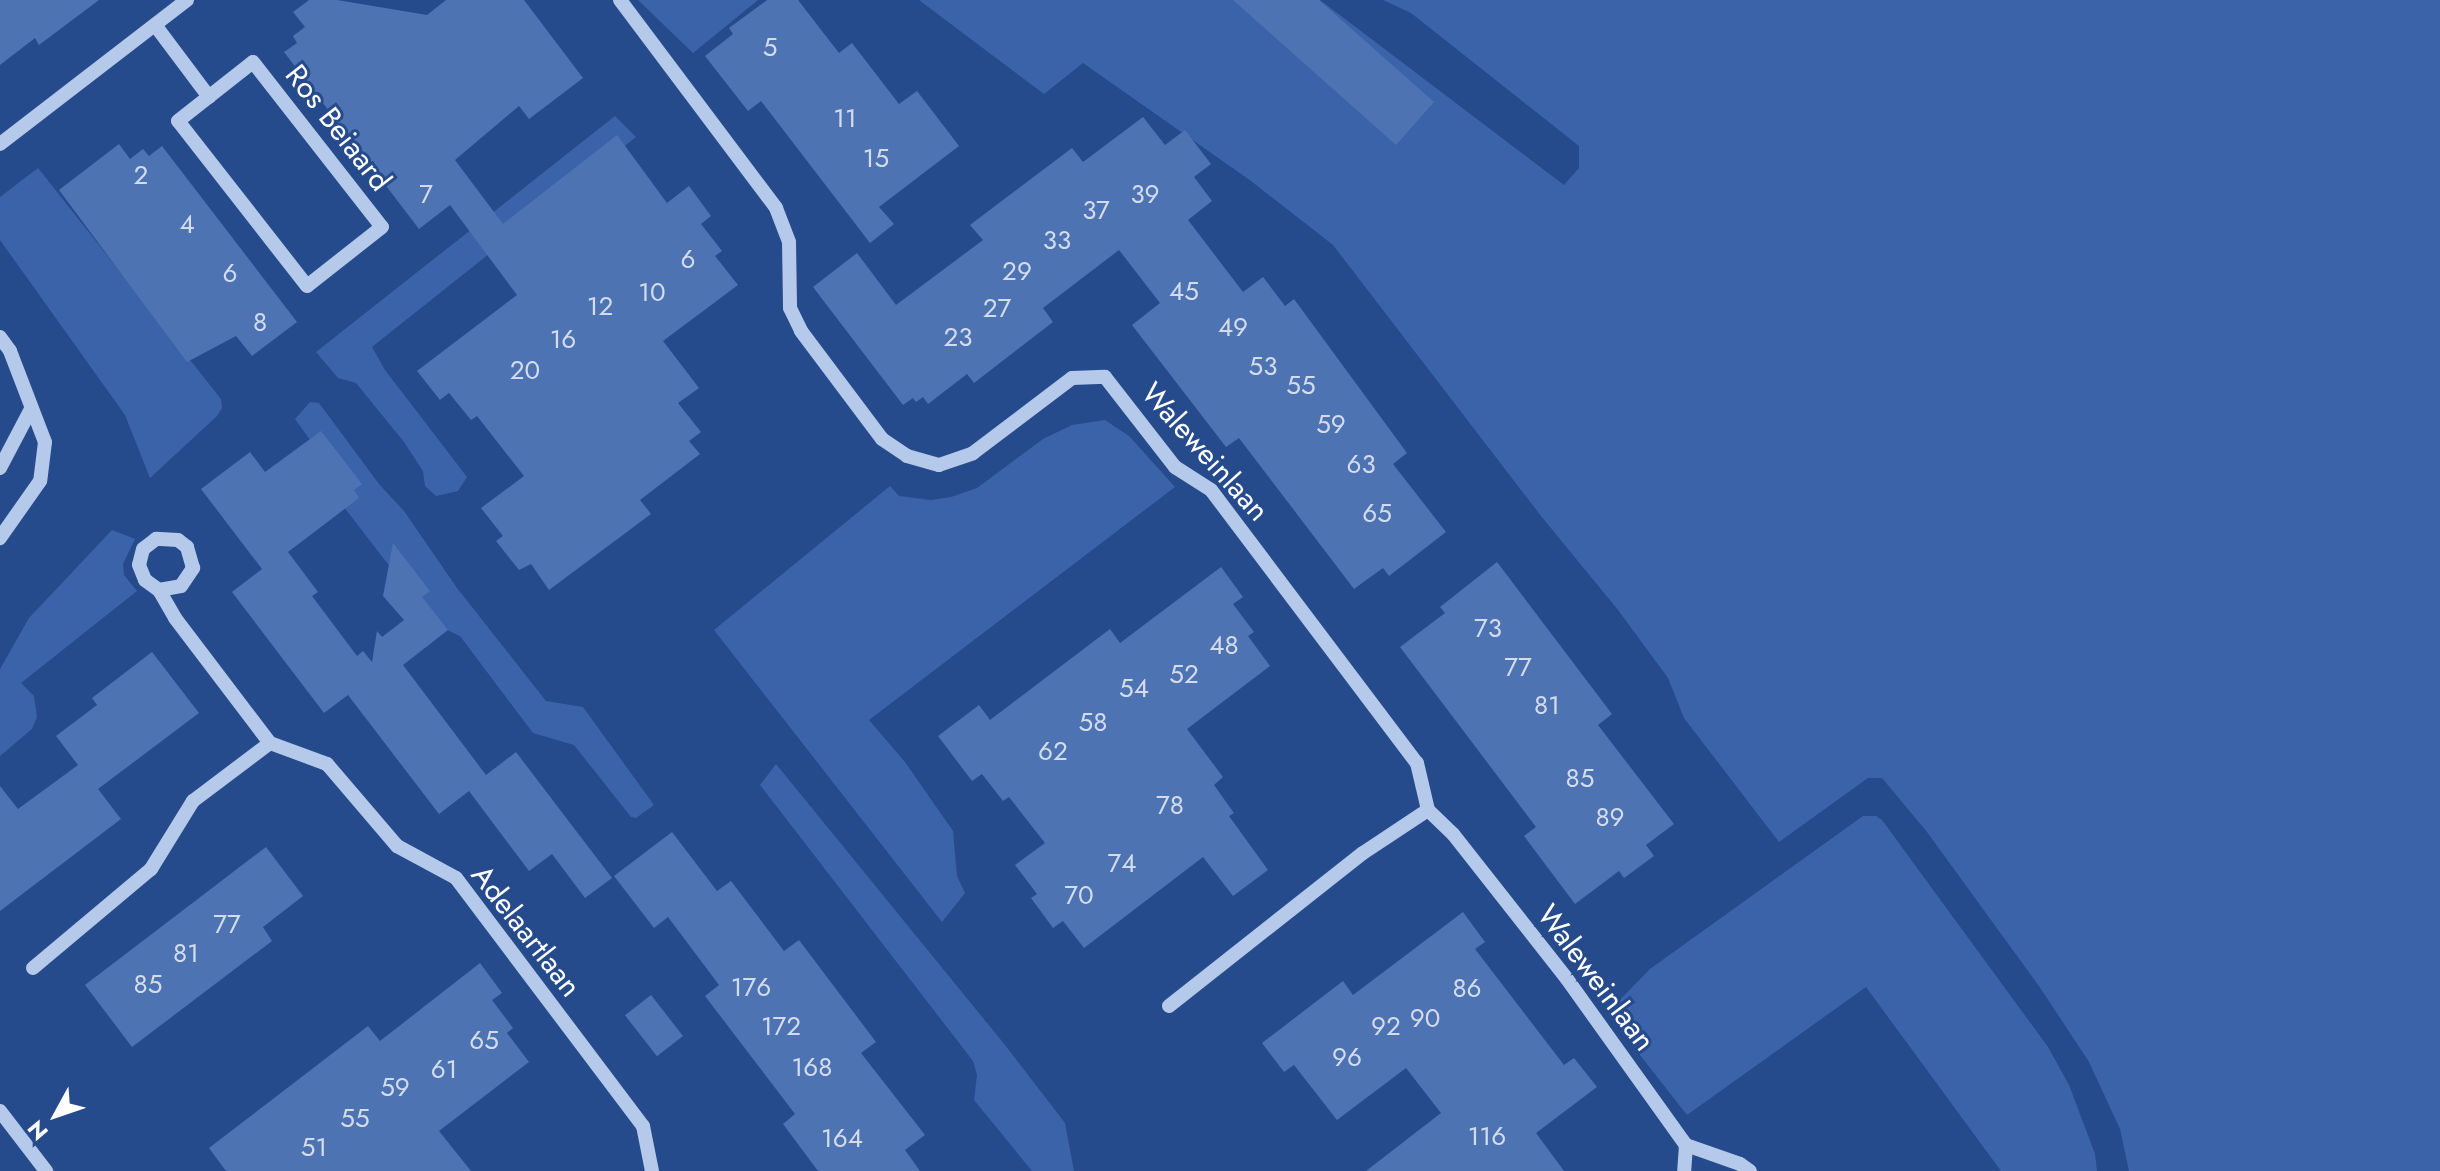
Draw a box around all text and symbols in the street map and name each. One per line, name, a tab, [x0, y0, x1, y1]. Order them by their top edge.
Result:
house number: 5	[763, 32, 777, 64]
street label: Ros Beiaard	[277, 58, 399, 198]
house number: 11	[833, 103, 857, 135]
house number: 15	[863, 143, 889, 175]
house number: 2	[134, 160, 148, 192]
house number: 7	[419, 179, 433, 211]
house number: 39	[1130, 179, 1160, 211]
house number: 37	[1082, 195, 1110, 227]
house number: 4	[179, 209, 195, 241]
house number: 33	[1043, 225, 1071, 257]
house number: 6	[681, 244, 695, 276]
house number: 29	[1002, 256, 1032, 288]
house number: 6	[223, 258, 237, 290]
house number: 45	[1169, 276, 1199, 308]
house number: 10	[638, 277, 666, 309]
house number: 12	[587, 291, 613, 323]
house number: 27	[983, 293, 1011, 325]
house number: 8	[253, 307, 267, 339]
house number: 49	[1218, 312, 1248, 344]
house number: 23	[944, 322, 972, 354]
house number: 16	[550, 324, 576, 356]
house number: 53	[1249, 351, 1277, 383]
house number: 20	[510, 355, 540, 387]
house number: 55	[1286, 370, 1316, 402]
street label: Waleweinlaan	[1134, 375, 1276, 529]
house number: 59	[1316, 409, 1346, 441]
house number: 63	[1346, 449, 1376, 481]
house number: 65	[1362, 498, 1392, 530]
house number: 73	[1474, 613, 1502, 645]
house number: 48	[1209, 630, 1239, 662]
house number: 77	[1504, 652, 1532, 684]
house number: 52	[1169, 659, 1199, 691]
house number: 54	[1119, 673, 1149, 705]
house number: 81	[1534, 690, 1560, 722]
house number: 58	[1079, 707, 1107, 739]
house number: 62	[1038, 736, 1068, 768]
house number: 85	[1566, 763, 1594, 795]
house number: 78	[1156, 790, 1184, 822]
house number: 89	[1595, 802, 1625, 834]
house number: 74	[1108, 848, 1136, 880]
street label: Adelaartlaan	[463, 858, 589, 1004]
house number: 70	[1064, 880, 1094, 912]
street label: Waleweinlaan	[1529, 898, 1663, 1058]
house number: 77	[213, 909, 241, 941]
house number: 81	[173, 938, 199, 970]
house number: 85	[134, 969, 162, 1001]
house number: 176	[731, 972, 771, 1004]
house number: 86	[1452, 973, 1482, 1005]
house number: 90	[1410, 1003, 1440, 1035]
house number: 172	[761, 1011, 801, 1043]
house number: 92	[1371, 1011, 1401, 1043]
house number: 65	[469, 1025, 499, 1057]
house number: 96	[1332, 1042, 1362, 1074]
house number: 168	[792, 1052, 832, 1084]
house number: 61	[431, 1054, 457, 1086]
house number: 59	[380, 1072, 410, 1104]
north arrow	[16, 1075, 96, 1155]
house number: 55	[340, 1103, 370, 1135]
text: N	[20, 1113, 55, 1147]
house number: 116	[1468, 1121, 1506, 1153]
house number: 164	[821, 1123, 863, 1155]
house number: 51	[301, 1132, 327, 1164]

